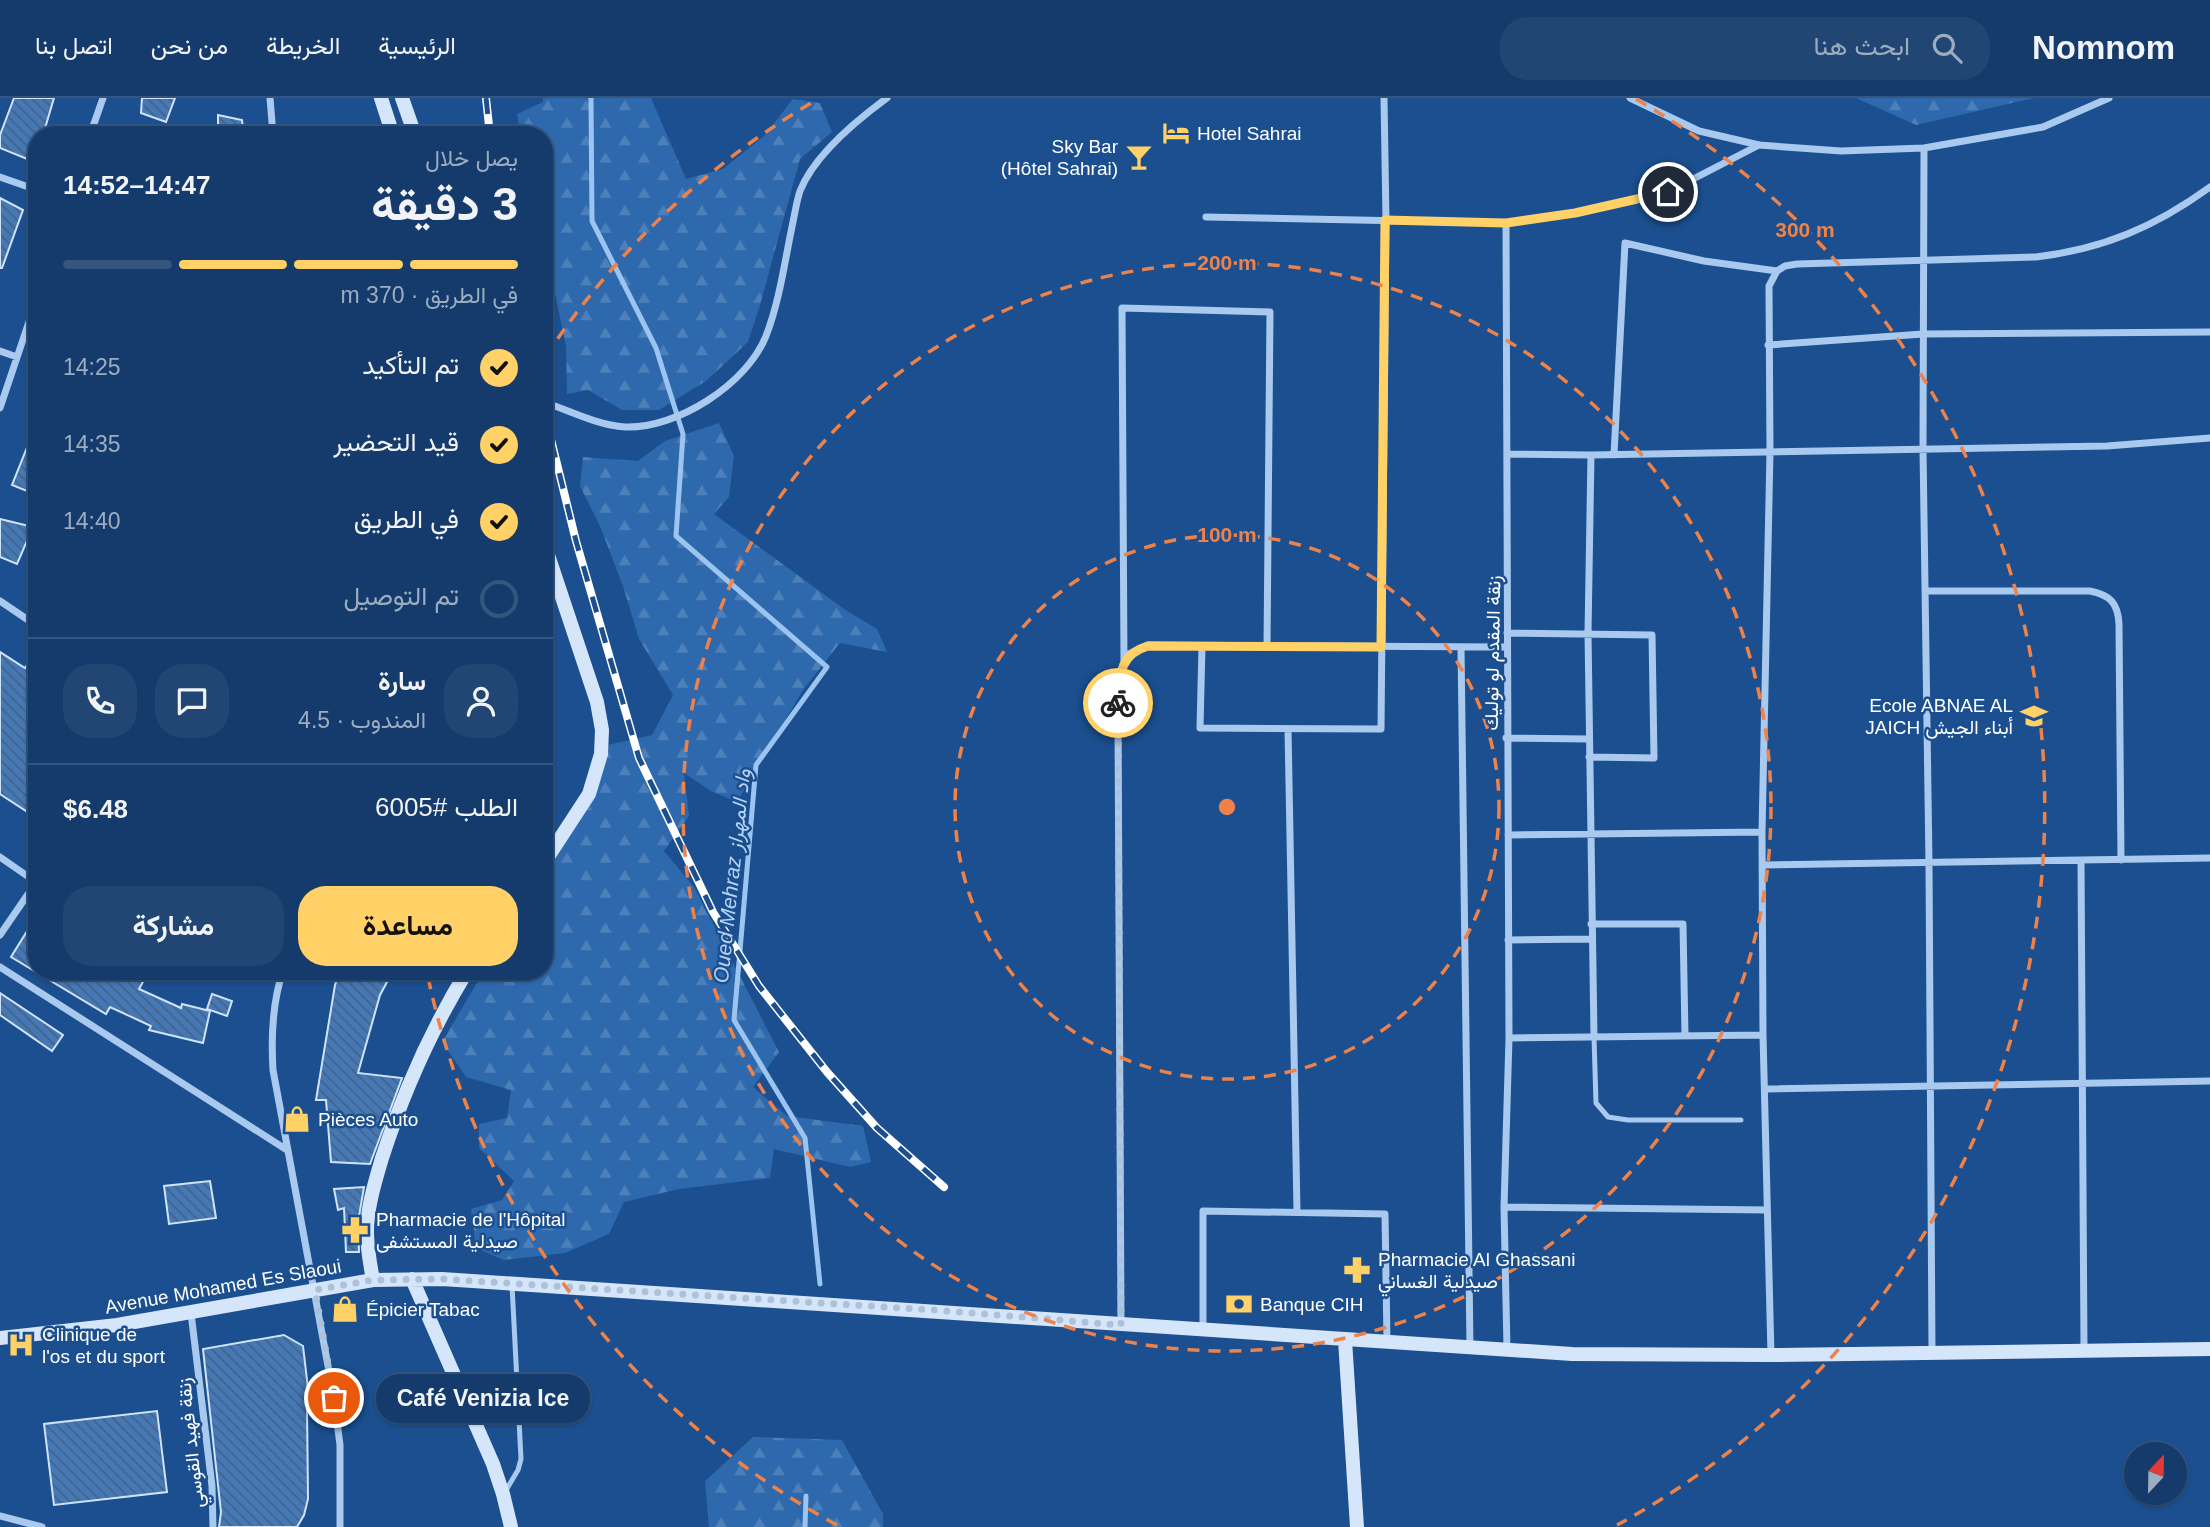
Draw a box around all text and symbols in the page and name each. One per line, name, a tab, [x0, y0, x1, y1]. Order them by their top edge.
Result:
search box	[1500, 17, 1990, 80]
icon: search	[1928, 29, 1966, 67]
text: Nomnom	[2032, 29, 2175, 66]
text: ابحث هنا	[1814, 31, 1910, 61]
text: اتصل بنا	[35, 32, 113, 59]
text: من نحن	[151, 32, 228, 59]
text: الخريطة	[266, 32, 340, 59]
text: الرئيسية	[378, 32, 456, 59]
hotel icon: Hotel Sahrai	[1161, 118, 1191, 148]
place label: Hotel Sahrai	[1197, 123, 1302, 144]
place label: Sky Bar (Hôtel Sahrai)	[1001, 136, 1119, 179]
bar icon: Sky Bar (Hôtel Sahrai)	[1124, 142, 1154, 172]
text: يصل خلال	[425, 145, 518, 171]
pin	[1638, 162, 1698, 222]
text: 14:47–14:52	[63, 170, 210, 200]
icon: home	[1649, 173, 1687, 211]
text: 3 دقيقة	[371, 178, 518, 230]
text: 300 m	[1775, 218, 1835, 241]
text: 200 m	[1197, 251, 1257, 274]
text: في الطريق · 370 m	[341, 282, 518, 308]
icon: check	[480, 349, 518, 387]
text: تم التأكيد	[362, 350, 459, 380]
text: 14:25	[63, 354, 121, 380]
icon: check	[480, 426, 518, 464]
text: قيد التحضير	[333, 427, 459, 457]
text: 14:35	[63, 431, 121, 457]
icon: check	[480, 503, 518, 541]
text: في الطريق	[354, 504, 459, 534]
text: 14:40	[63, 508, 121, 534]
text: 100 m	[1197, 523, 1257, 546]
street label: زنقة المقدم لو توليك	[1481, 575, 1506, 731]
text: تم التوصيل	[343, 581, 459, 611]
button: phone	[63, 664, 137, 738]
button: chat	[155, 664, 229, 738]
button: person	[444, 664, 518, 738]
text: سارة	[378, 666, 426, 696]
courier	[1083, 668, 1153, 738]
icon: bike	[1099, 684, 1137, 722]
place label: Ecole ABNAE AL JAICH أبناء الجيش	[1865, 695, 2013, 739]
school or university icon: Ecole ABNAE AL JAICH أبناء الجيش	[2019, 701, 2049, 731]
text: المندوب · 4.5	[298, 707, 426, 733]
water label: Oued Mehraz واد المهراز	[709, 767, 756, 984]
text: الطلب #6005	[375, 792, 518, 822]
text: $6.48	[63, 794, 128, 824]
centre of rings	[1215, 795, 1239, 819]
button: مشاركة	[63, 886, 284, 966]
button: مساعدة	[298, 886, 518, 966]
shop icon: Pièces Auto	[282, 1104, 312, 1134]
place label: Pièces Auto	[318, 1109, 418, 1130]
place label: Pharmacie de l'Hôpital صيدلية المستشفى	[376, 1209, 566, 1253]
pharmacy icon: Pharmacie de l'Hôpital صيدلية المستشفى	[340, 1215, 370, 1245]
place label: Pharmacie Al Ghassani صيدلية الغساني	[1378, 1249, 1576, 1297]
street label: Avenue Mohamed Es Slaoui	[103, 1255, 343, 1318]
pharmacy icon: Pharmacie Al Ghassani صيدلية الغساني	[1342, 1255, 1372, 1285]
bank icon: Banque CIH	[1224, 1289, 1254, 1319]
shop icon: Épicier Tabac	[330, 1294, 360, 1324]
place label: Banque CIH	[1260, 1294, 1364, 1315]
place label: Épicier Tabac	[366, 1299, 480, 1320]
place label: Clinique de l'os et du sport	[42, 1324, 166, 1367]
hospital icon: Clinique de l'os et du sport	[6, 1330, 36, 1360]
pin	[304, 1368, 364, 1428]
callout: Café Venizia Ice	[376, 1374, 590, 1422]
street label: زنقة فهيد القوسي	[173, 1376, 213, 1509]
icon: bag	[315, 1379, 353, 1417]
text: Café Venizia Ice	[397, 1385, 569, 1411]
north arrow	[2124, 1442, 2188, 1505]
map controls	[2124, 1442, 2187, 1505]

